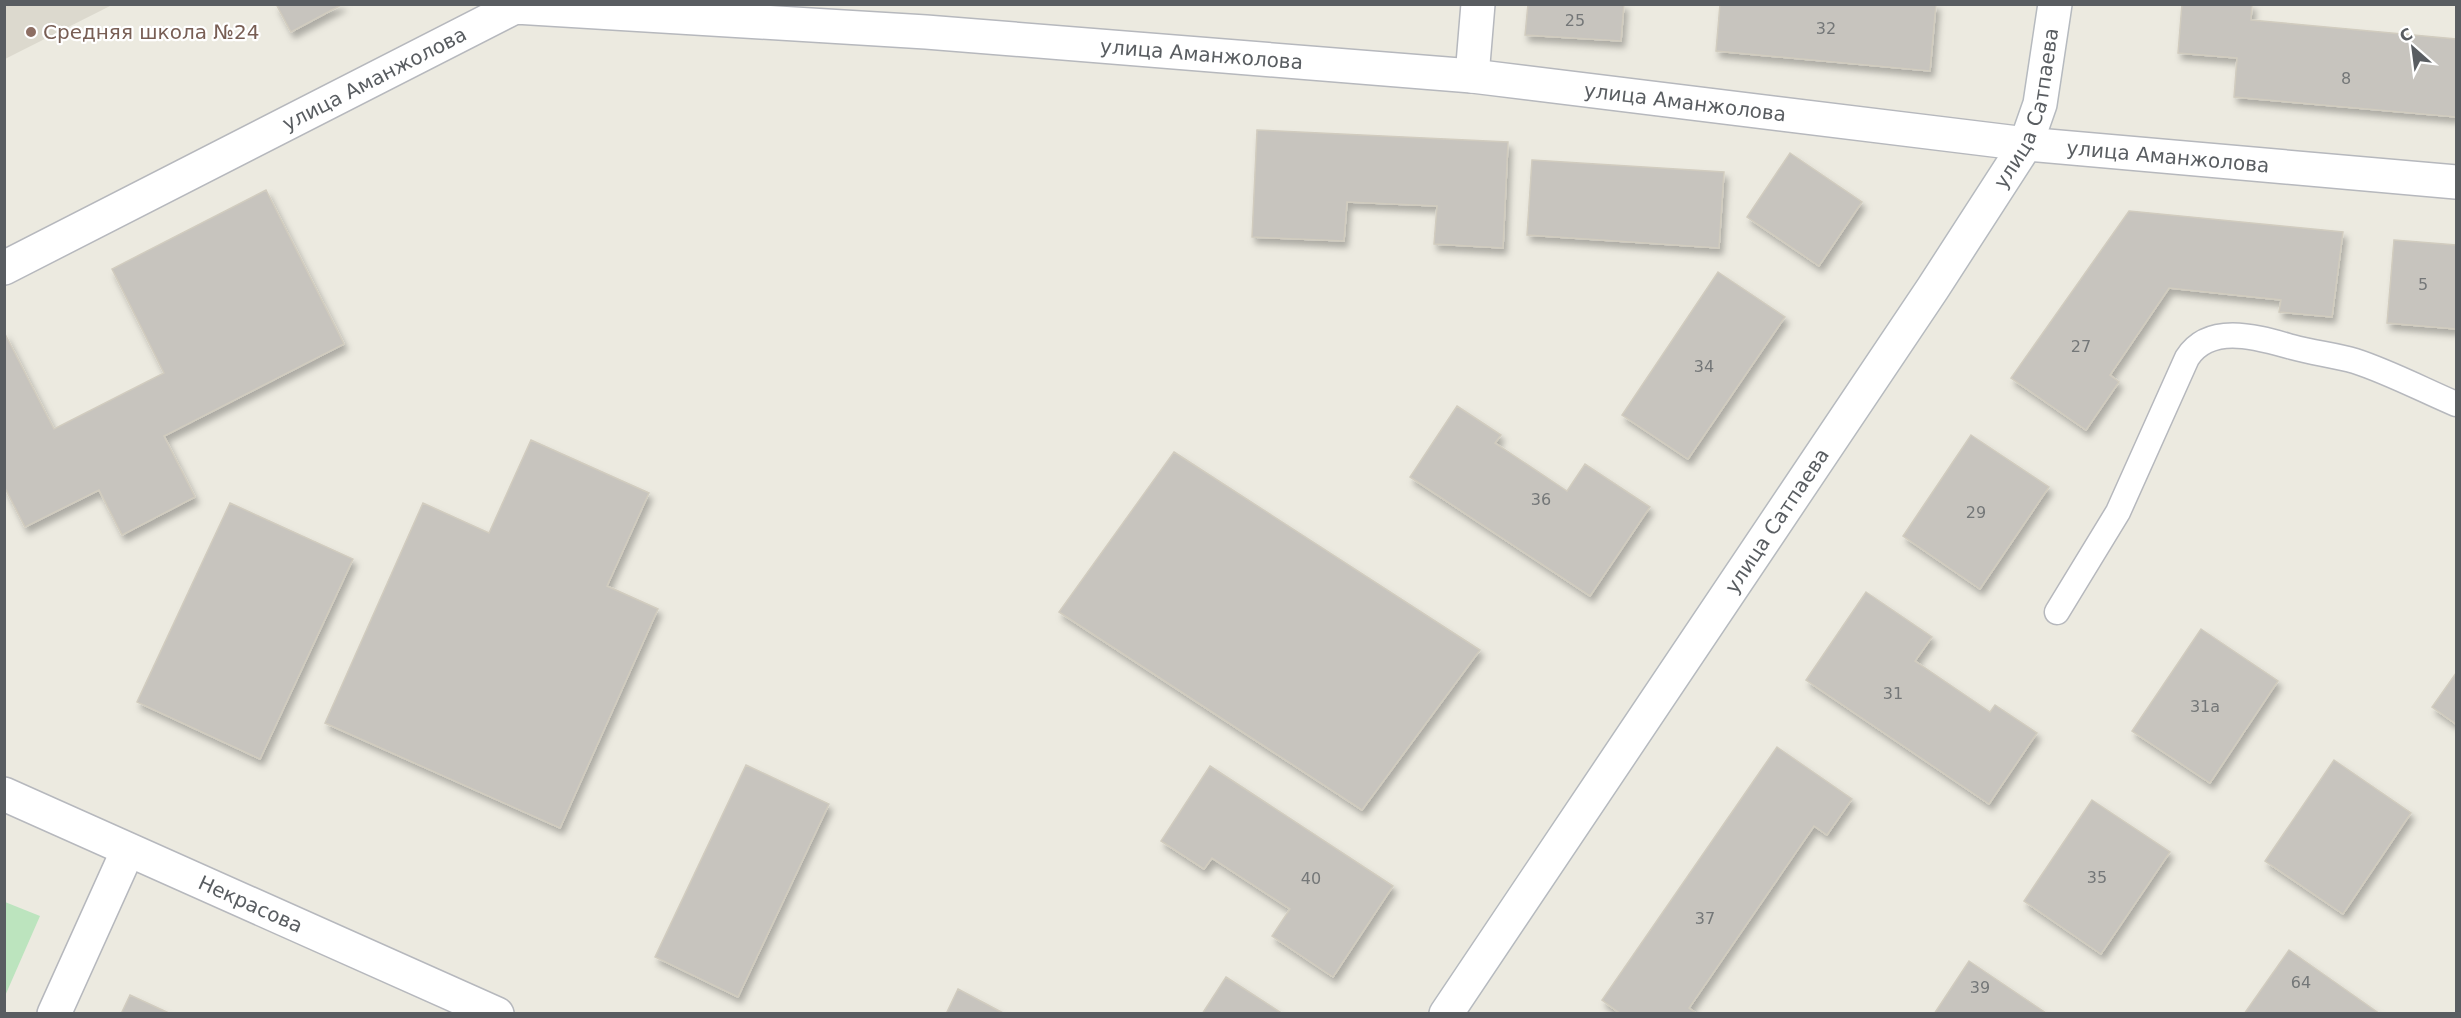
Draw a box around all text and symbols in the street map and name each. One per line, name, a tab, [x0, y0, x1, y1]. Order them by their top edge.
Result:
house number: 25	[1565, 11, 1585, 30]
north arrow	[2383, 18, 2443, 78]
house number: 32	[1816, 19, 1836, 38]
place label: Средняя школа №24	[43, 20, 260, 44]
street label: улица Аманжолова	[278, 22, 471, 136]
text: С	[2397, 24, 2416, 46]
marker: Средняя школа №24	[24, 25, 38, 39]
street label: улица Сатпаева	[1989, 26, 2063, 193]
street label: улица Аманжолова	[1099, 34, 1304, 74]
house number: 8	[2341, 69, 2351, 88]
street label: улица Аманжолова	[1583, 78, 1787, 126]
street label: улица Аманжолова	[2066, 136, 2270, 177]
house number: 5	[2418, 275, 2428, 294]
house number: 27	[2071, 337, 2091, 356]
house number: 34	[1694, 357, 1714, 376]
street label: улица Сатпаева	[1720, 444, 1834, 598]
house number: 36	[1531, 490, 1551, 509]
house number: 29	[1966, 503, 1986, 522]
house number: 31	[1883, 684, 1903, 703]
house number: 31а	[2190, 697, 2220, 716]
house number: 35	[2087, 868, 2107, 887]
house number: 40	[1301, 869, 1321, 888]
street label: Некрасова	[195, 870, 306, 938]
house number: 37	[1695, 909, 1715, 928]
house number: 64	[2291, 973, 2311, 992]
house number: 39	[1970, 978, 1990, 997]

